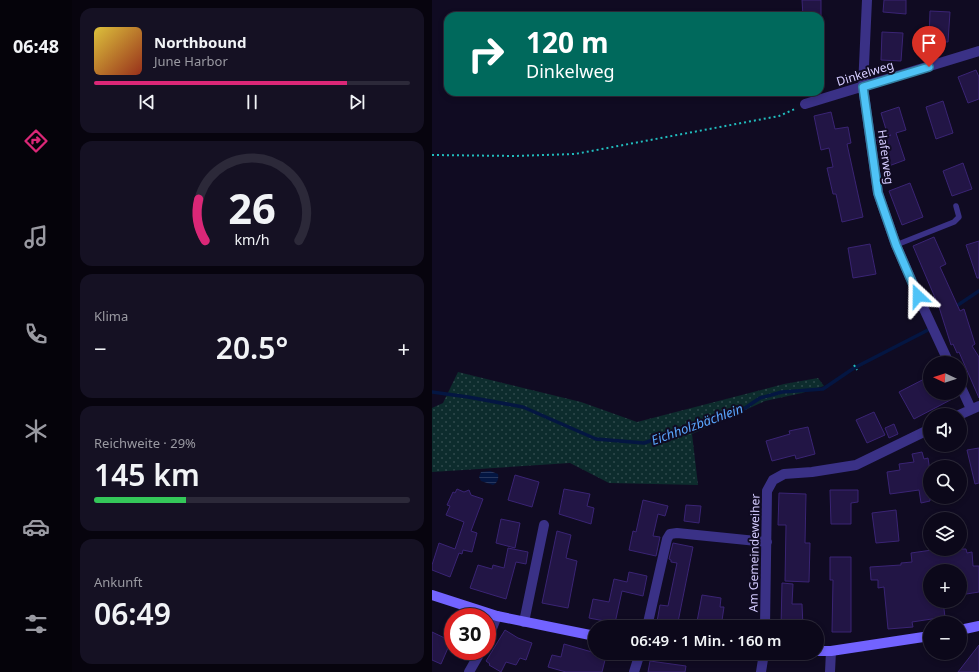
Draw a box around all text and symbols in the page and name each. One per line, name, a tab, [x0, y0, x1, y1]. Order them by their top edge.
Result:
text: 120 m	[526, 23, 609, 61]
pin	[912, 26, 946, 67]
icon: right	[460, 28, 512, 80]
text: Northbound	[154, 32, 246, 52]
icon: arrive	[918, 32, 940, 54]
text: 06:48	[13, 34, 59, 58]
text: June Harbor	[154, 52, 228, 70]
street label: Dinkelweg	[834, 56, 896, 90]
text: Dinkelweg	[526, 59, 615, 83]
icon: previous	[136, 91, 158, 113]
icon: pause	[241, 91, 263, 113]
icon: next	[346, 91, 368, 113]
icon: directions	[22, 127, 50, 155]
street label: Haferweg	[874, 129, 898, 185]
text: 26	[228, 180, 276, 236]
icon: music	[22, 223, 50, 251]
text: km/h	[234, 230, 270, 249]
position arrow	[897, 275, 939, 317]
text: Klima	[94, 307, 128, 325]
icon: phone	[22, 320, 50, 348]
text: 20.5°	[216, 327, 288, 368]
text: −	[94, 333, 107, 363]
text: +	[397, 333, 410, 363]
north arrow	[923, 356, 967, 400]
map controls	[923, 356, 967, 660]
water label: Eichholzbächlein	[649, 399, 745, 449]
button: sound	[923, 408, 967, 452]
icon: climate	[22, 417, 50, 445]
text: Reichweite · 29%	[94, 434, 196, 452]
text: 145 km	[94, 454, 200, 495]
button: search	[923, 460, 967, 504]
street label: Am Gemeindeweiher	[744, 494, 764, 612]
button: layers	[923, 512, 967, 556]
icon: car	[22, 513, 50, 541]
button: +	[923, 564, 967, 608]
text: Ankunft	[94, 573, 143, 591]
text: 06:49	[94, 593, 171, 634]
speed limit sign: 30	[444, 608, 496, 660]
icon: filters	[22, 610, 50, 638]
button: −	[923, 616, 967, 660]
text: 06:49 · 1 Min. · 160 m	[631, 630, 781, 650]

